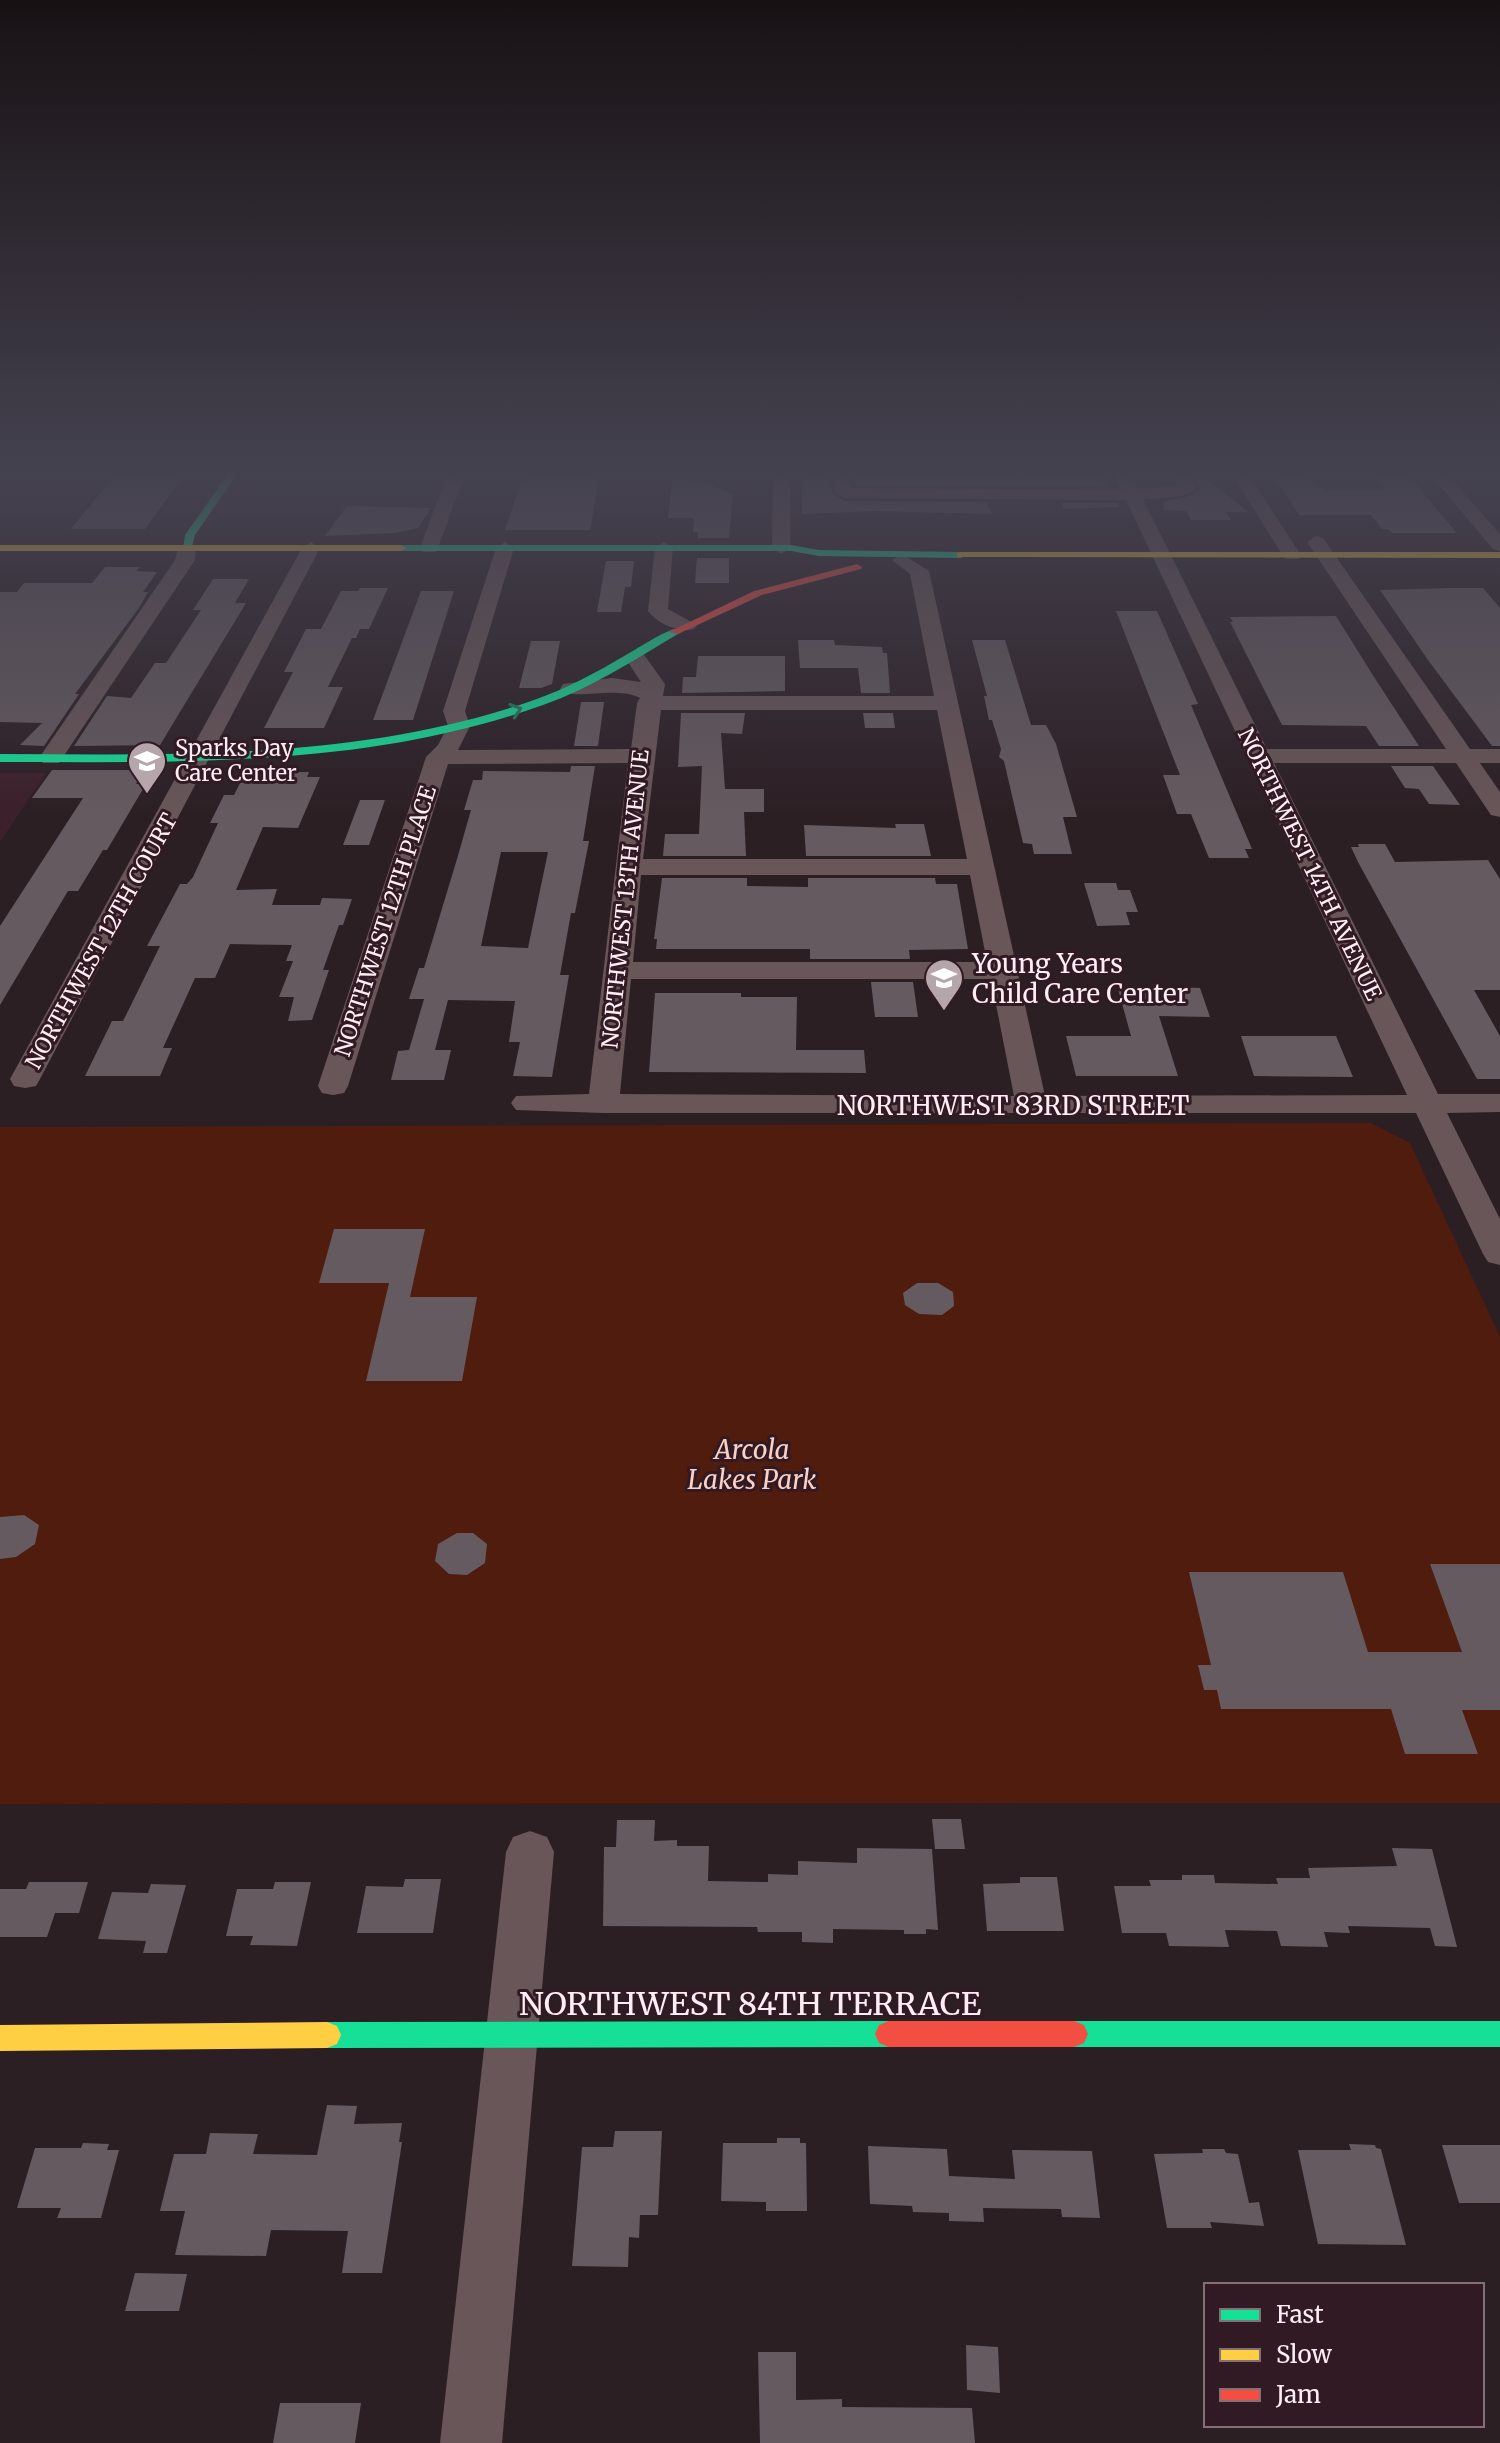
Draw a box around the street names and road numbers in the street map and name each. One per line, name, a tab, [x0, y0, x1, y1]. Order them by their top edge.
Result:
street label: NORTHWEST 14TH AVENUE	[1232, 723, 1388, 1005]
street label: NORTHWEST 13TH AVENUE	[595, 748, 655, 1050]
street label: NORTHWEST 12TH PLACE	[328, 782, 442, 1060]
street label: NORTHWEST 12TH COURT	[19, 808, 183, 1074]
street label: NORTHWEST 83RD STREET	[837, 1089, 1189, 1122]
street label: NORTHWEST 84TH TERRACE	[519, 1984, 982, 2024]

